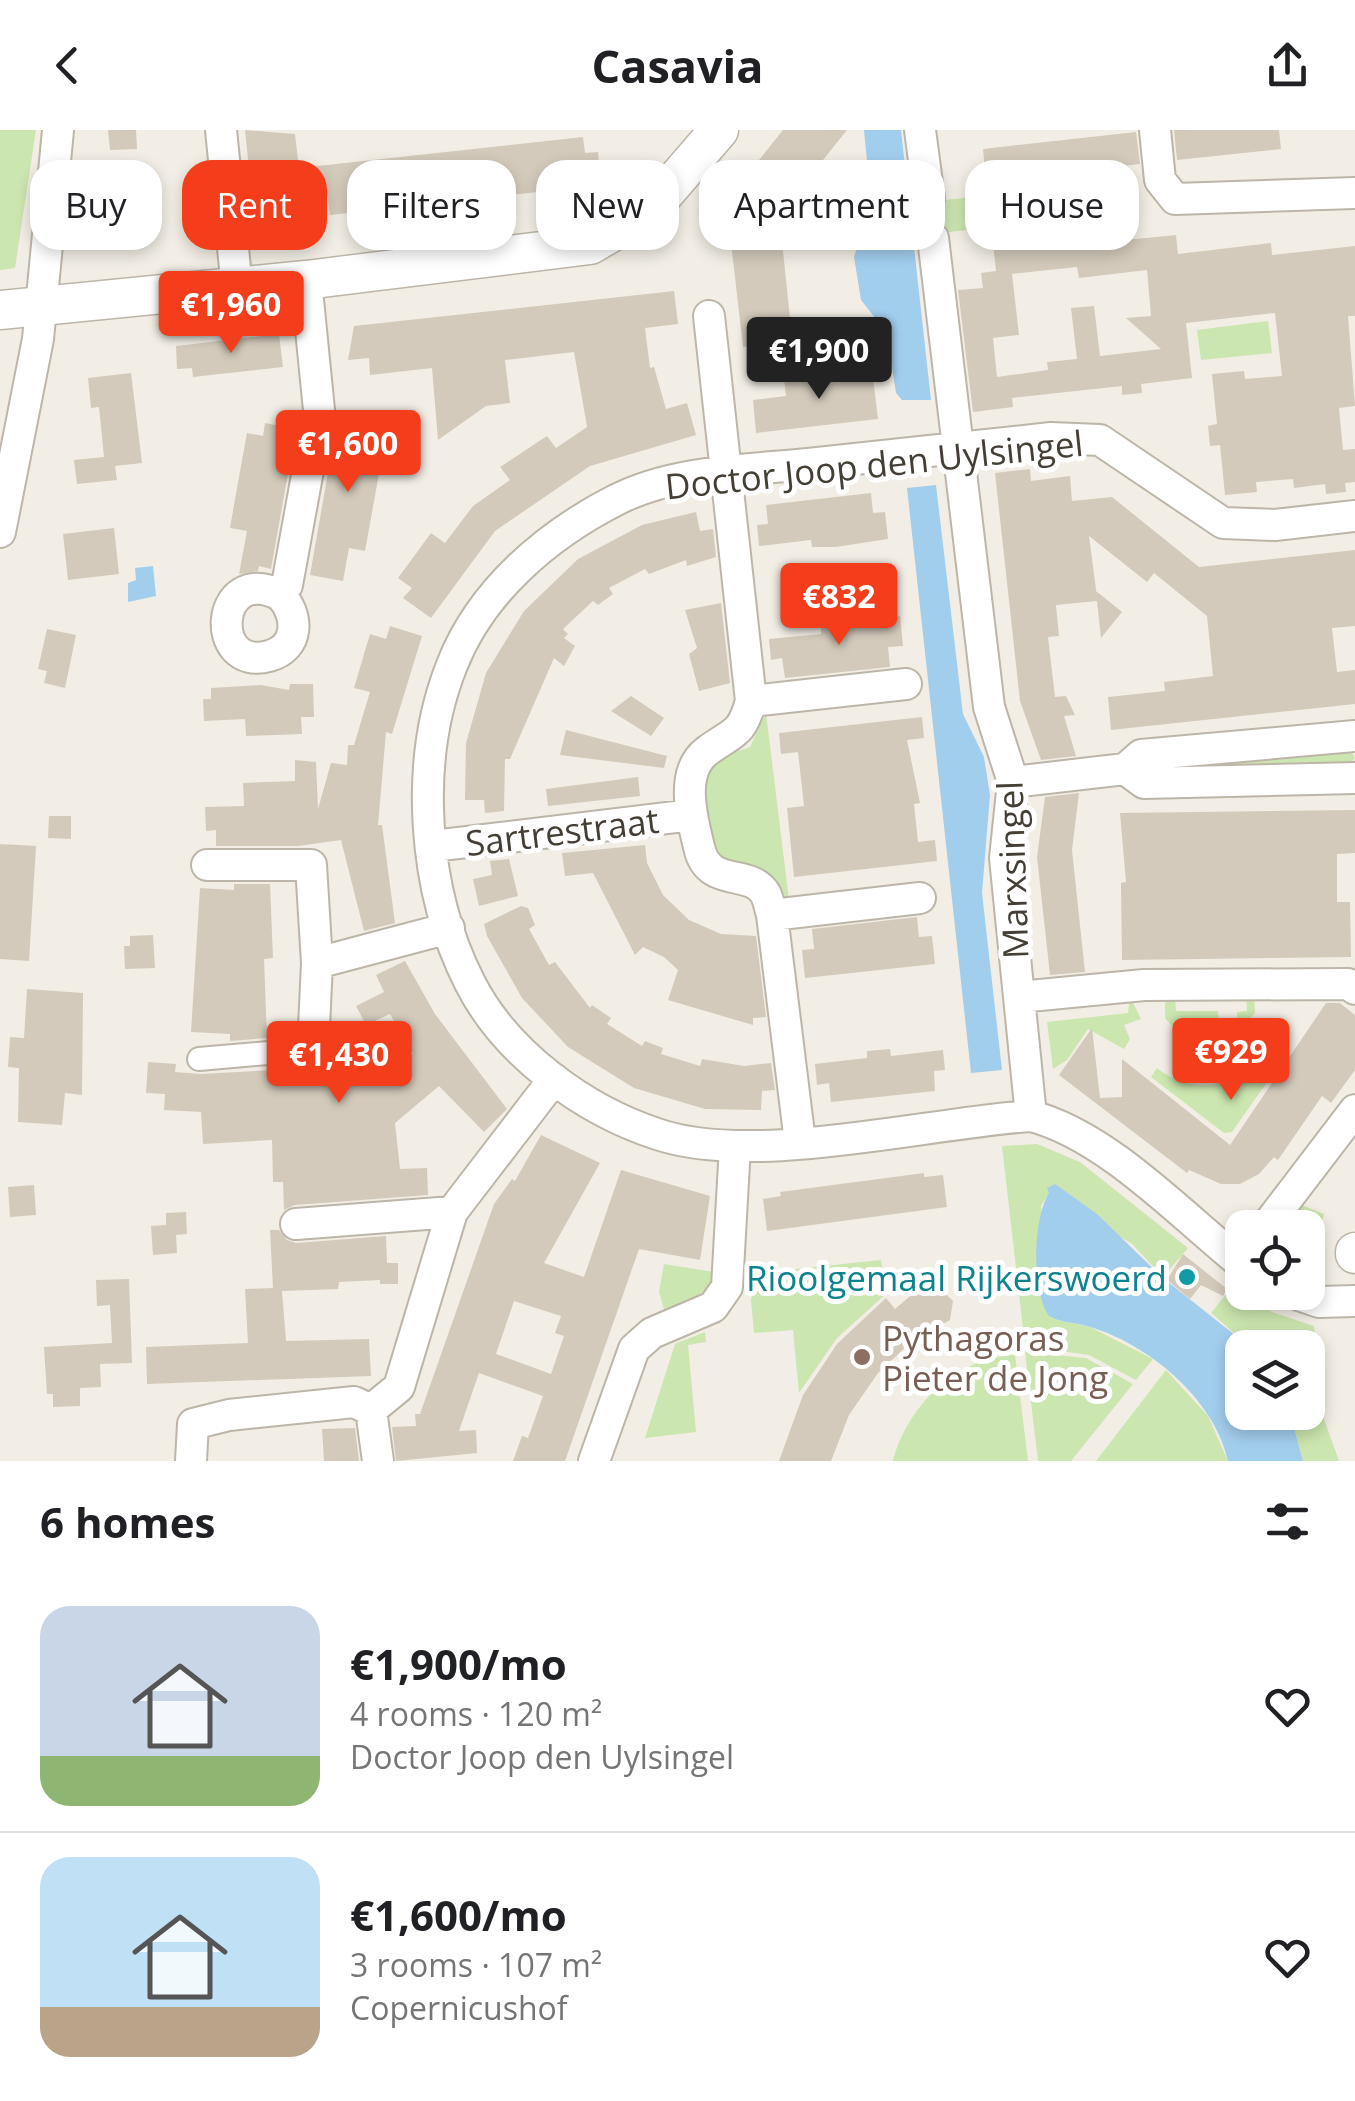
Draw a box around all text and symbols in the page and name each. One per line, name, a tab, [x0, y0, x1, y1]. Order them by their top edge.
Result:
text: Casavia	[592, 35, 763, 96]
icon: back	[40, 38, 95, 93]
icon: share	[1260, 38, 1315, 93]
chip: Buy	[30, 160, 162, 250]
chip: Rent	[182, 160, 327, 250]
chip: Filters	[347, 160, 516, 250]
chip: New	[536, 160, 679, 250]
chip: Apartment	[699, 160, 945, 250]
chip: House	[965, 160, 1139, 250]
pin: €1,960	[150, 271, 312, 356]
text: €1,960	[181, 282, 281, 325]
pin: €1,900	[738, 317, 900, 402]
text: €1,900	[769, 328, 869, 371]
pin: €1,600	[267, 410, 429, 495]
street label: Doctor Joop den Uylsingel	[663, 419, 1085, 509]
text: €1,600	[298, 421, 398, 464]
pin: €832	[780, 563, 898, 648]
text: €832	[802, 574, 876, 617]
street label: Marxsingel	[985, 780, 1039, 960]
street label: Sartrestraat	[463, 796, 661, 866]
pin: €929	[1172, 1018, 1290, 1103]
pin: €1,430	[258, 1021, 420, 1106]
text: €929	[1194, 1029, 1268, 1072]
text: €1,430	[289, 1032, 389, 1075]
map controls	[1225, 1210, 1325, 1430]
button: locate	[1225, 1210, 1325, 1310]
place label: Rioolgemaal Rijkerswoerd	[746, 1254, 1167, 1301]
marker: Rioolgemaal Rijkerswoerd	[1176, 1266, 1198, 1288]
place label: Pythagoras Pieter de Jong	[882, 1314, 1108, 1401]
button: layers	[1225, 1330, 1325, 1430]
marker: Pythagoras Pieter de Jong	[851, 1346, 873, 1368]
text: 6 homes	[40, 1493, 215, 1550]
icon: filters	[1260, 1494, 1315, 1549]
text: €1,900/mo	[350, 1635, 567, 1692]
icon: home	[120, 1646, 240, 1766]
icon: heart	[1260, 1679, 1315, 1734]
text: 4 rooms · 120 m²	[350, 1692, 602, 1735]
text: Doctor Joop den Uylsingel	[350, 1735, 734, 1778]
text: €1,600/mo	[350, 1886, 567, 1943]
icon: home	[120, 1897, 240, 2017]
icon: heart	[1260, 1930, 1315, 1985]
text: 3 rooms · 107 m²	[350, 1943, 602, 1986]
text: Copernicushof	[350, 1986, 568, 2029]

